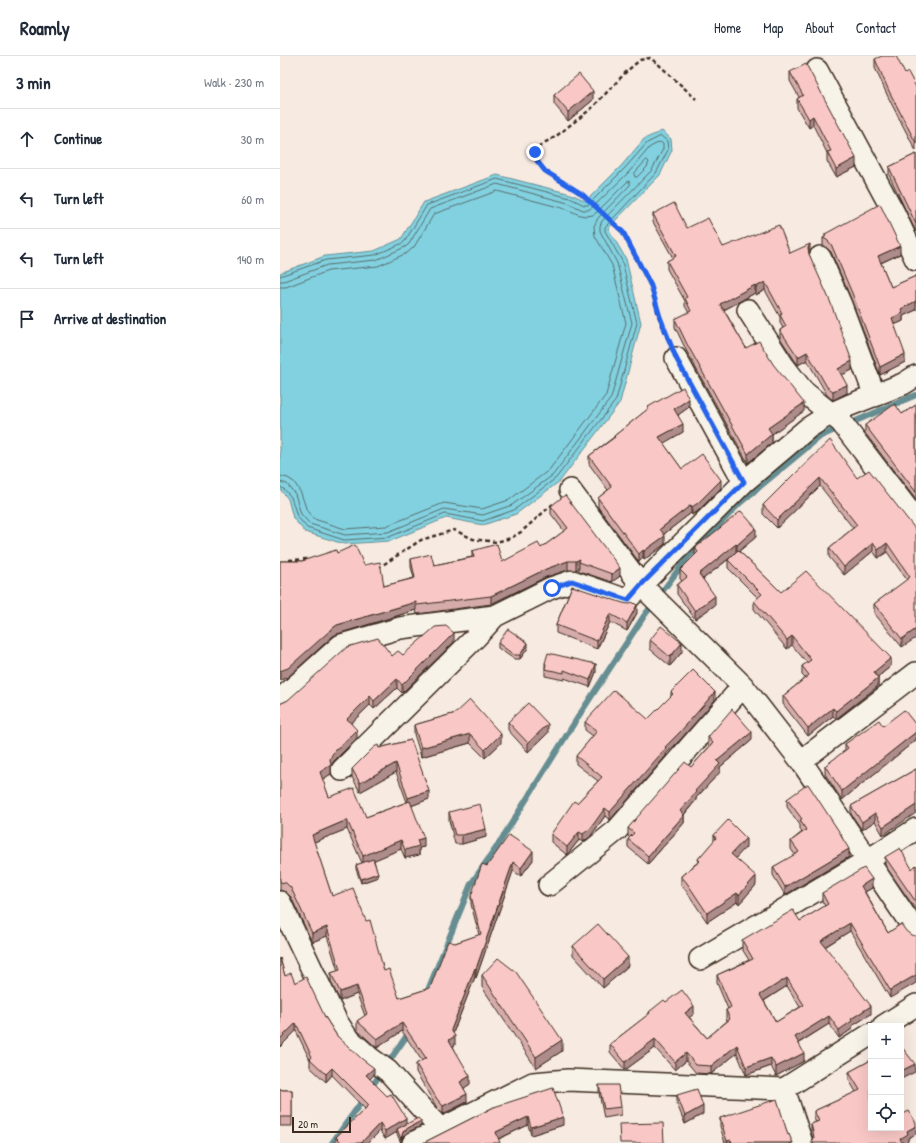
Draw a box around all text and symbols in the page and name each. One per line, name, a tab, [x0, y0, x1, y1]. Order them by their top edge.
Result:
text: Roamly	[20, 15, 70, 41]
text: Home	[714, 18, 741, 37]
text: Map	[763, 18, 783, 37]
text: About	[805, 18, 834, 37]
text: Contact	[856, 18, 896, 37]
text: 3 min	[16, 71, 51, 94]
text: Walk · 230 m	[204, 73, 264, 91]
icon: ahead	[16, 128, 38, 150]
text: Continue	[54, 128, 102, 149]
text: 30 m	[241, 130, 264, 148]
route end	[526, 143, 544, 161]
icon: left	[16, 188, 38, 210]
text: Turn left	[54, 188, 104, 209]
text: 60 m	[241, 190, 264, 208]
icon: left	[16, 248, 38, 270]
text: Turn left	[54, 248, 104, 269]
text: 140 m	[237, 250, 264, 268]
icon: arrive	[16, 308, 38, 330]
text: Arrive at destination	[54, 308, 166, 329]
route start	[543, 579, 561, 597]
map controls	[868, 1023, 904, 1131]
button: +	[868, 1023, 904, 1059]
button: −	[868, 1059, 904, 1095]
button: locate	[868, 1095, 904, 1131]
scale bar	[292, 1115, 351, 1134]
text: 20 m	[298, 1117, 318, 1131]

